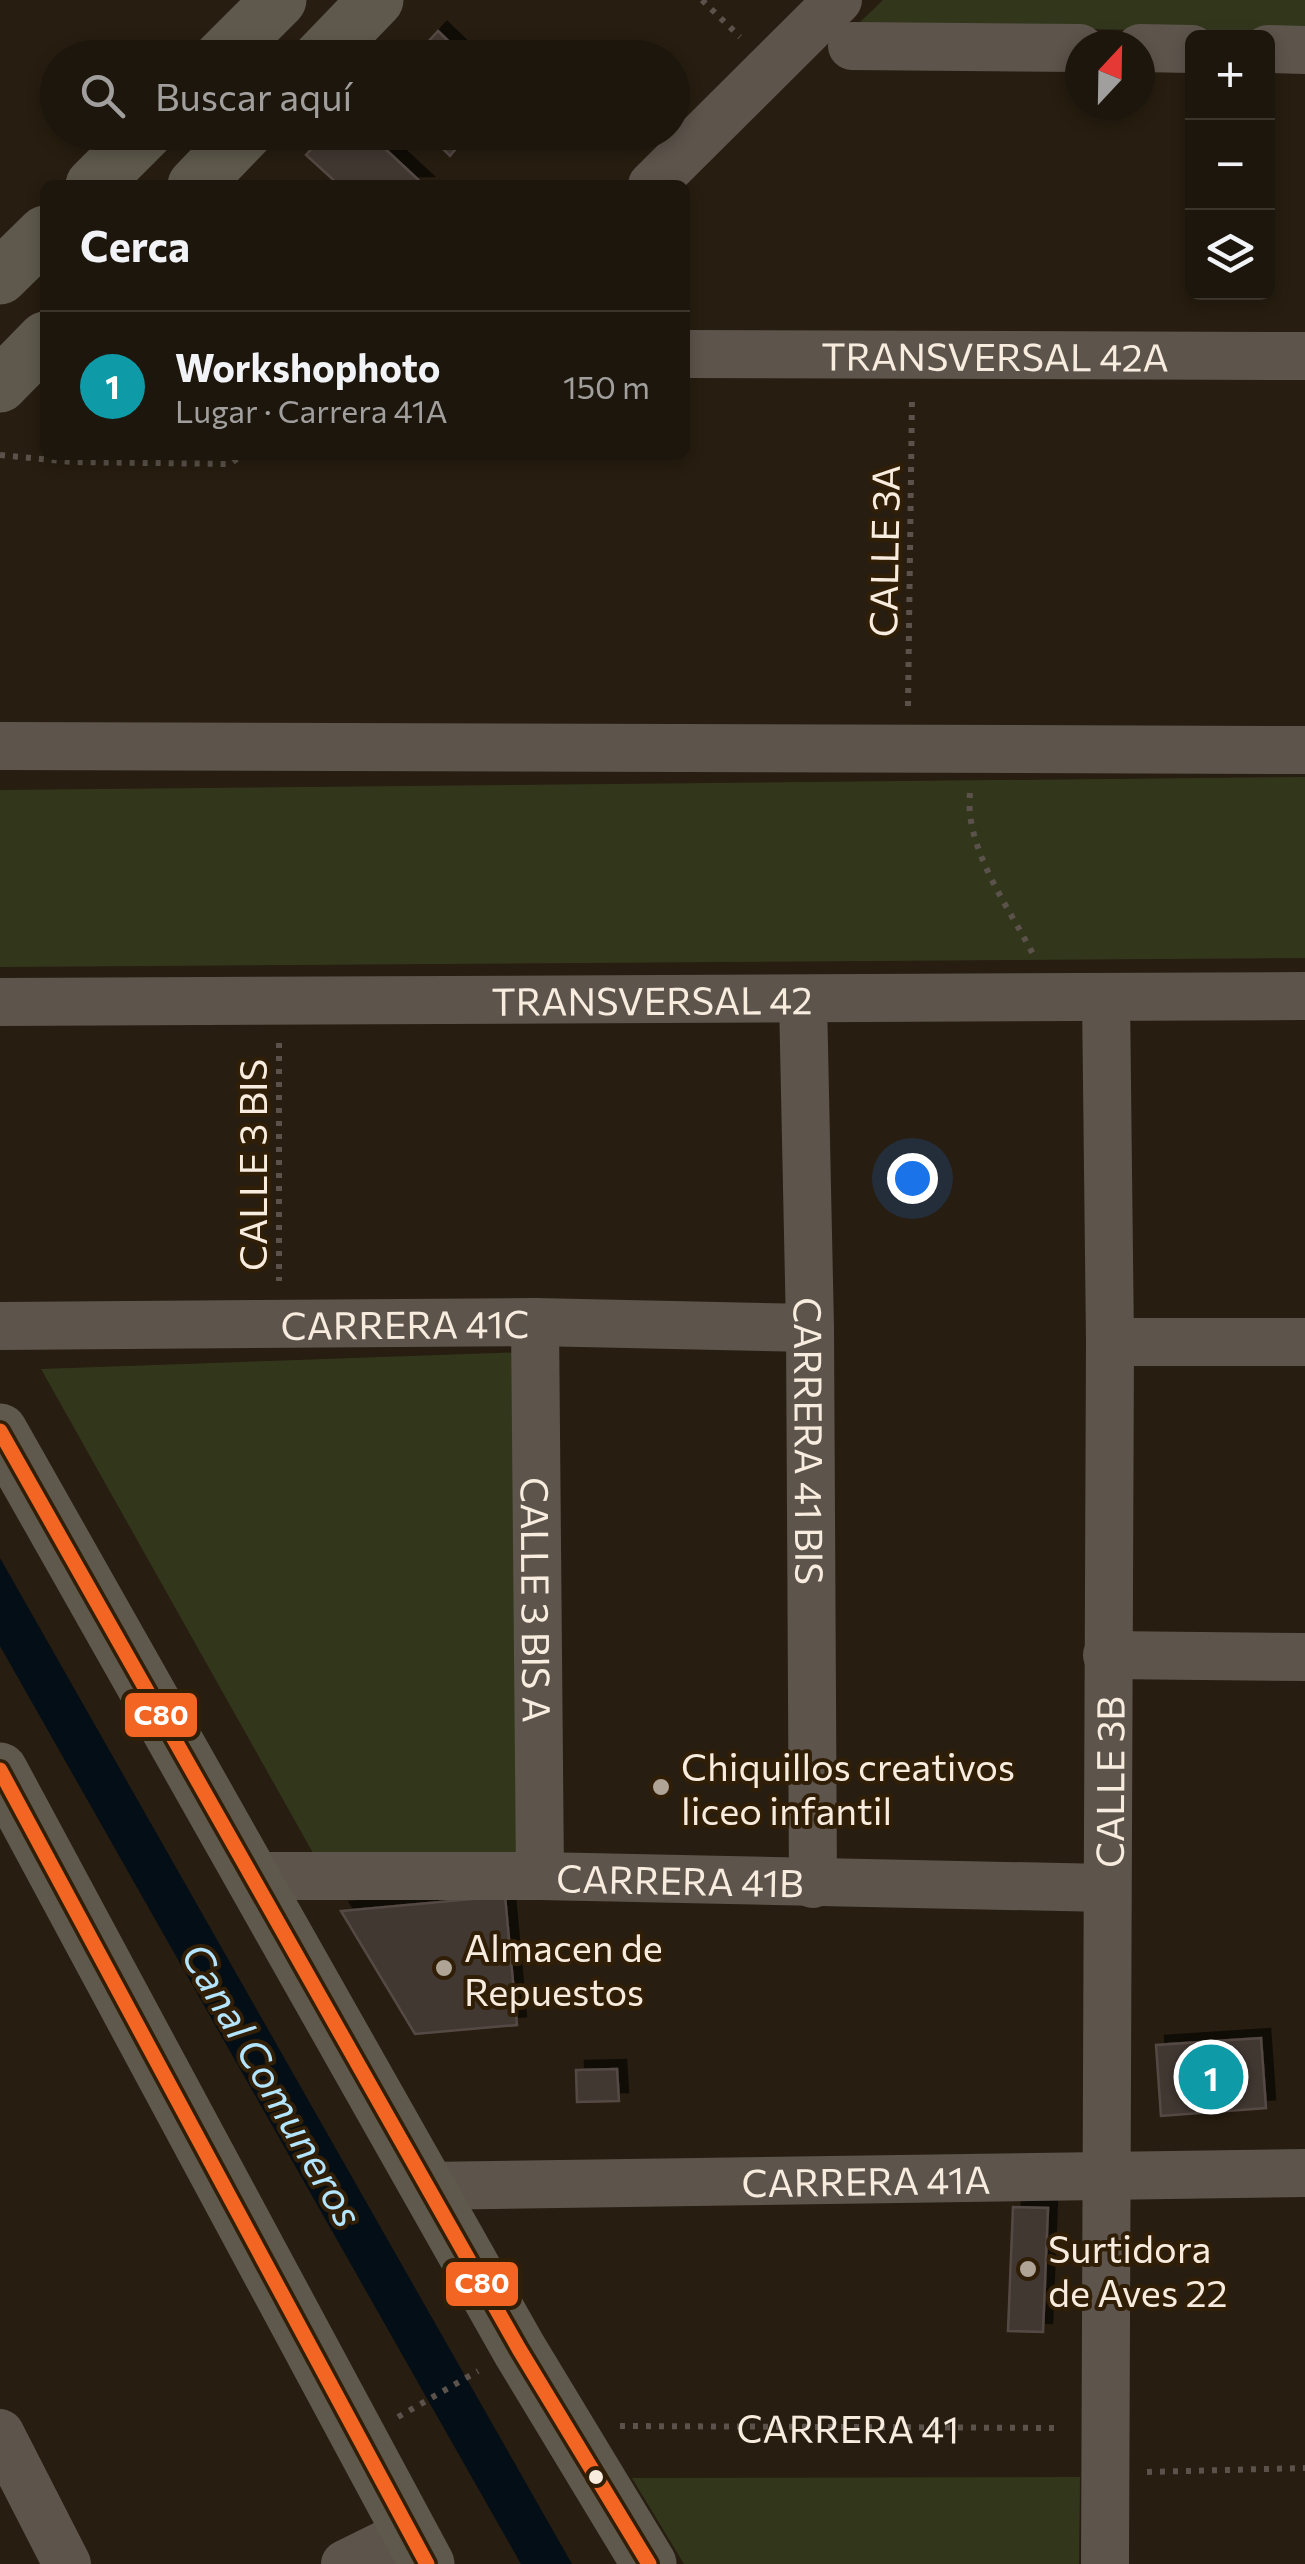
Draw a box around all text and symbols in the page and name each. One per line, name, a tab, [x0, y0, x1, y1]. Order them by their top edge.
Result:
north arrow	[1065, 30, 1155, 120]
map controls	[1185, 30, 1275, 300]
button: +	[1185, 30, 1275, 120]
search box	[40, 40, 690, 150]
icon: search	[75, 68, 130, 123]
text: Buscar aquí	[155, 72, 352, 119]
button: −	[1185, 120, 1275, 210]
button: layers	[1185, 210, 1275, 300]
text: Cerca	[80, 219, 190, 271]
street label: TRANSVERSAL 42A	[821, 331, 1169, 379]
text: Workshophoto	[175, 343, 440, 390]
text: 1	[105, 366, 120, 406]
text: 150 m	[563, 366, 650, 406]
text: Lugar · Carrera 41A	[175, 390, 448, 430]
street label: CALLE 3A	[858, 464, 908, 638]
street label: TRANSVERSAL 42	[491, 975, 813, 1023]
street label: CALLE 3 BIS	[228, 1059, 275, 1271]
your location	[887, 1153, 938, 1204]
street label: CARRERA 41 BIS	[786, 1297, 835, 1585]
street label: CARRERA 41C	[280, 1299, 530, 1347]
street label: CALLE 3 BIS A	[513, 1477, 562, 1723]
line badge: C80	[123, 1691, 199, 1739]
street label: CALLE 3B	[1084, 1696, 1132, 1868]
text: C80	[133, 1697, 189, 1731]
place label: Chiquillos creativos liceo infantil	[681, 1742, 1015, 1833]
marker: Chiquillos creativos liceo infantil	[650, 1776, 672, 1798]
street label: CARRERA 41B	[556, 1853, 804, 1905]
place label: Almacen de Repuestos	[464, 1923, 663, 2014]
water label: Canal Comuneros	[173, 1933, 375, 2235]
marker: Almacen de Repuestos	[433, 1957, 455, 1979]
pin: 1	[1178, 2040, 1244, 2114]
street label: CARRERA 41A	[741, 2154, 991, 2205]
place label: Surtidora de Aves 22	[1048, 2224, 1228, 2315]
marker: Surtidora de Aves 22	[1017, 2258, 1039, 2280]
line badge: C80	[444, 2260, 520, 2308]
text: C80	[454, 2265, 510, 2299]
street label: CARRERA 41	[737, 2403, 959, 2451]
unlabelled marker	[586, 2467, 606, 2487]

